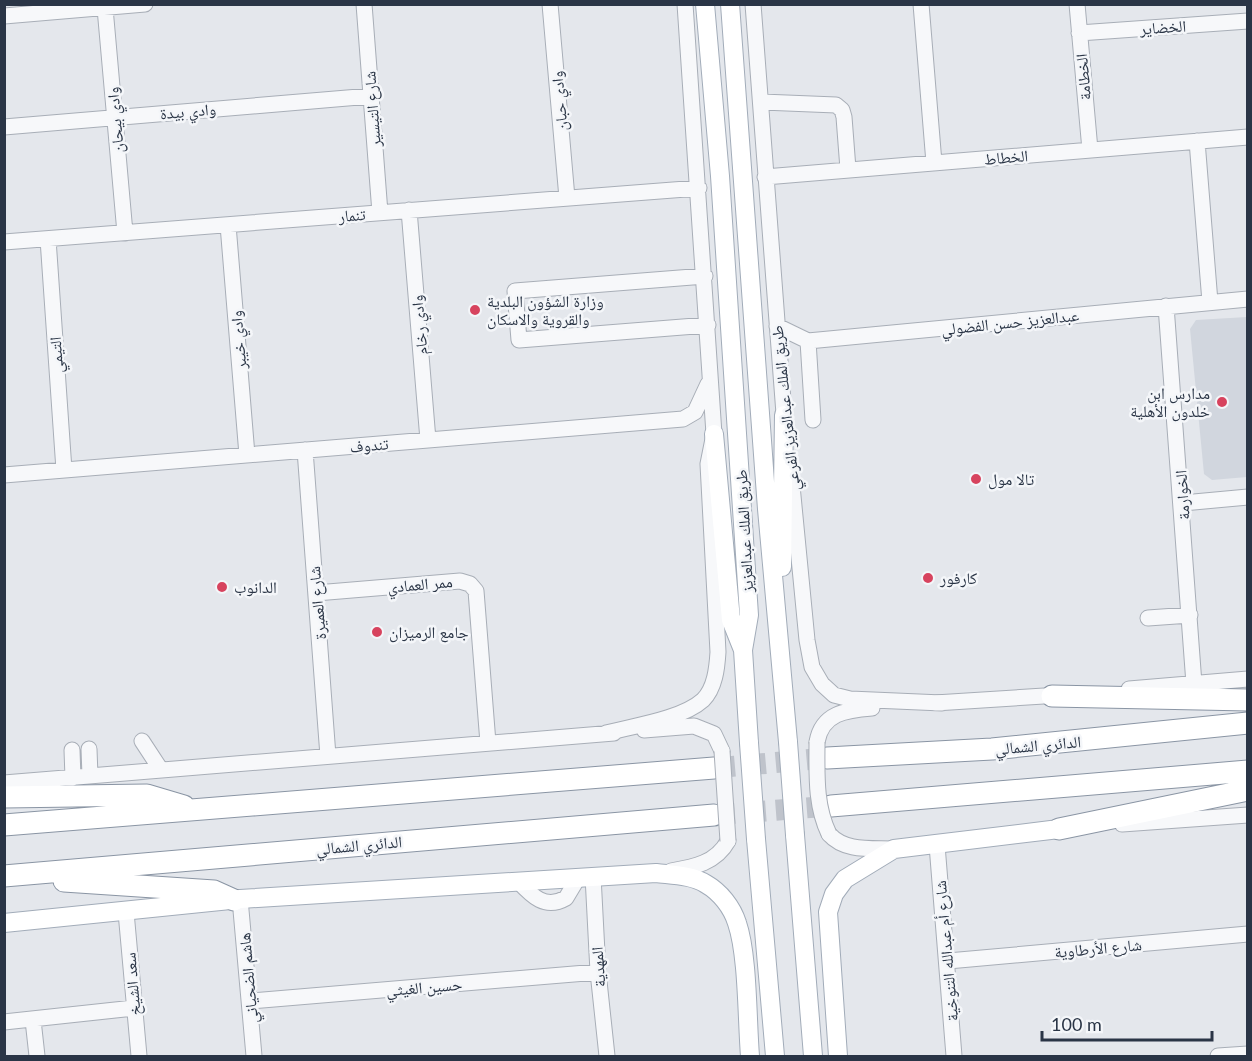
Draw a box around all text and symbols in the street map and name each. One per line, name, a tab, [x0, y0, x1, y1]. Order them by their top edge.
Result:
street label: الخضاير	[1138, 15, 1187, 39]
street label: الخطامة	[1071, 53, 1094, 101]
street label: شارع التيسير	[359, 70, 386, 149]
street label: وادي حبان	[546, 70, 575, 132]
street label: وادي بيحان	[102, 86, 131, 154]
street label: وادي بيدة	[159, 99, 217, 126]
street label: الخطاط	[983, 145, 1029, 168]
street label: تنمار	[337, 204, 367, 226]
place label: وزارة الشؤون البلدية والقروية والاسكان	[487, 291, 604, 330]
street label: وادي رخام	[406, 294, 435, 356]
marker: وزارة الشؤون البلدية والقروية والاسكان	[468, 303, 482, 317]
street label: عبدالعزيز حسن الفضولي	[940, 305, 1080, 342]
street label: وادي خيبر	[225, 309, 254, 371]
street label: طريق الملك عبدالعزيز الفرعي	[766, 324, 807, 492]
street label: التيمي	[45, 336, 70, 374]
place label: مدارس ابن خلدون الأهلية	[1130, 383, 1210, 422]
marker: مدارس ابن خلدون الأهلية	[1215, 395, 1229, 409]
street label: تندوف	[349, 433, 389, 457]
street label: طريق الملك عبدالعزيز	[731, 469, 758, 594]
place label: تالا مول	[988, 469, 1035, 490]
street label: الخوارمة	[1170, 469, 1194, 521]
marker: تالا مول	[969, 472, 983, 486]
street label: شارع العميرة	[304, 565, 331, 641]
place label: كارفور	[939, 568, 978, 588]
street label: ممر العمادي	[387, 571, 454, 600]
marker: كارفور	[921, 571, 935, 585]
place label: الدانوب	[234, 577, 277, 597]
marker: الدانوب	[215, 580, 229, 594]
place label: جامع الرميزان	[389, 622, 469, 643]
marker: جامع الرميزان	[370, 625, 384, 639]
street label: الدائري الشمالي	[994, 731, 1082, 762]
street label: الدائري الشمالي	[315, 831, 403, 862]
street label: شارع أم عبدالله التنوخية	[930, 880, 963, 1022]
street label: هاشم الضحياني	[234, 932, 265, 1024]
street label: شارع الأرطاوية	[1053, 934, 1143, 963]
street label: المهدية	[587, 946, 609, 988]
street label: سعد الشيخ	[119, 952, 146, 1016]
street label: حسين الغيثي	[385, 974, 463, 1003]
scale bar	[1042, 1004, 1212, 1042]
text: 100 m	[1051, 1013, 1102, 1035]

